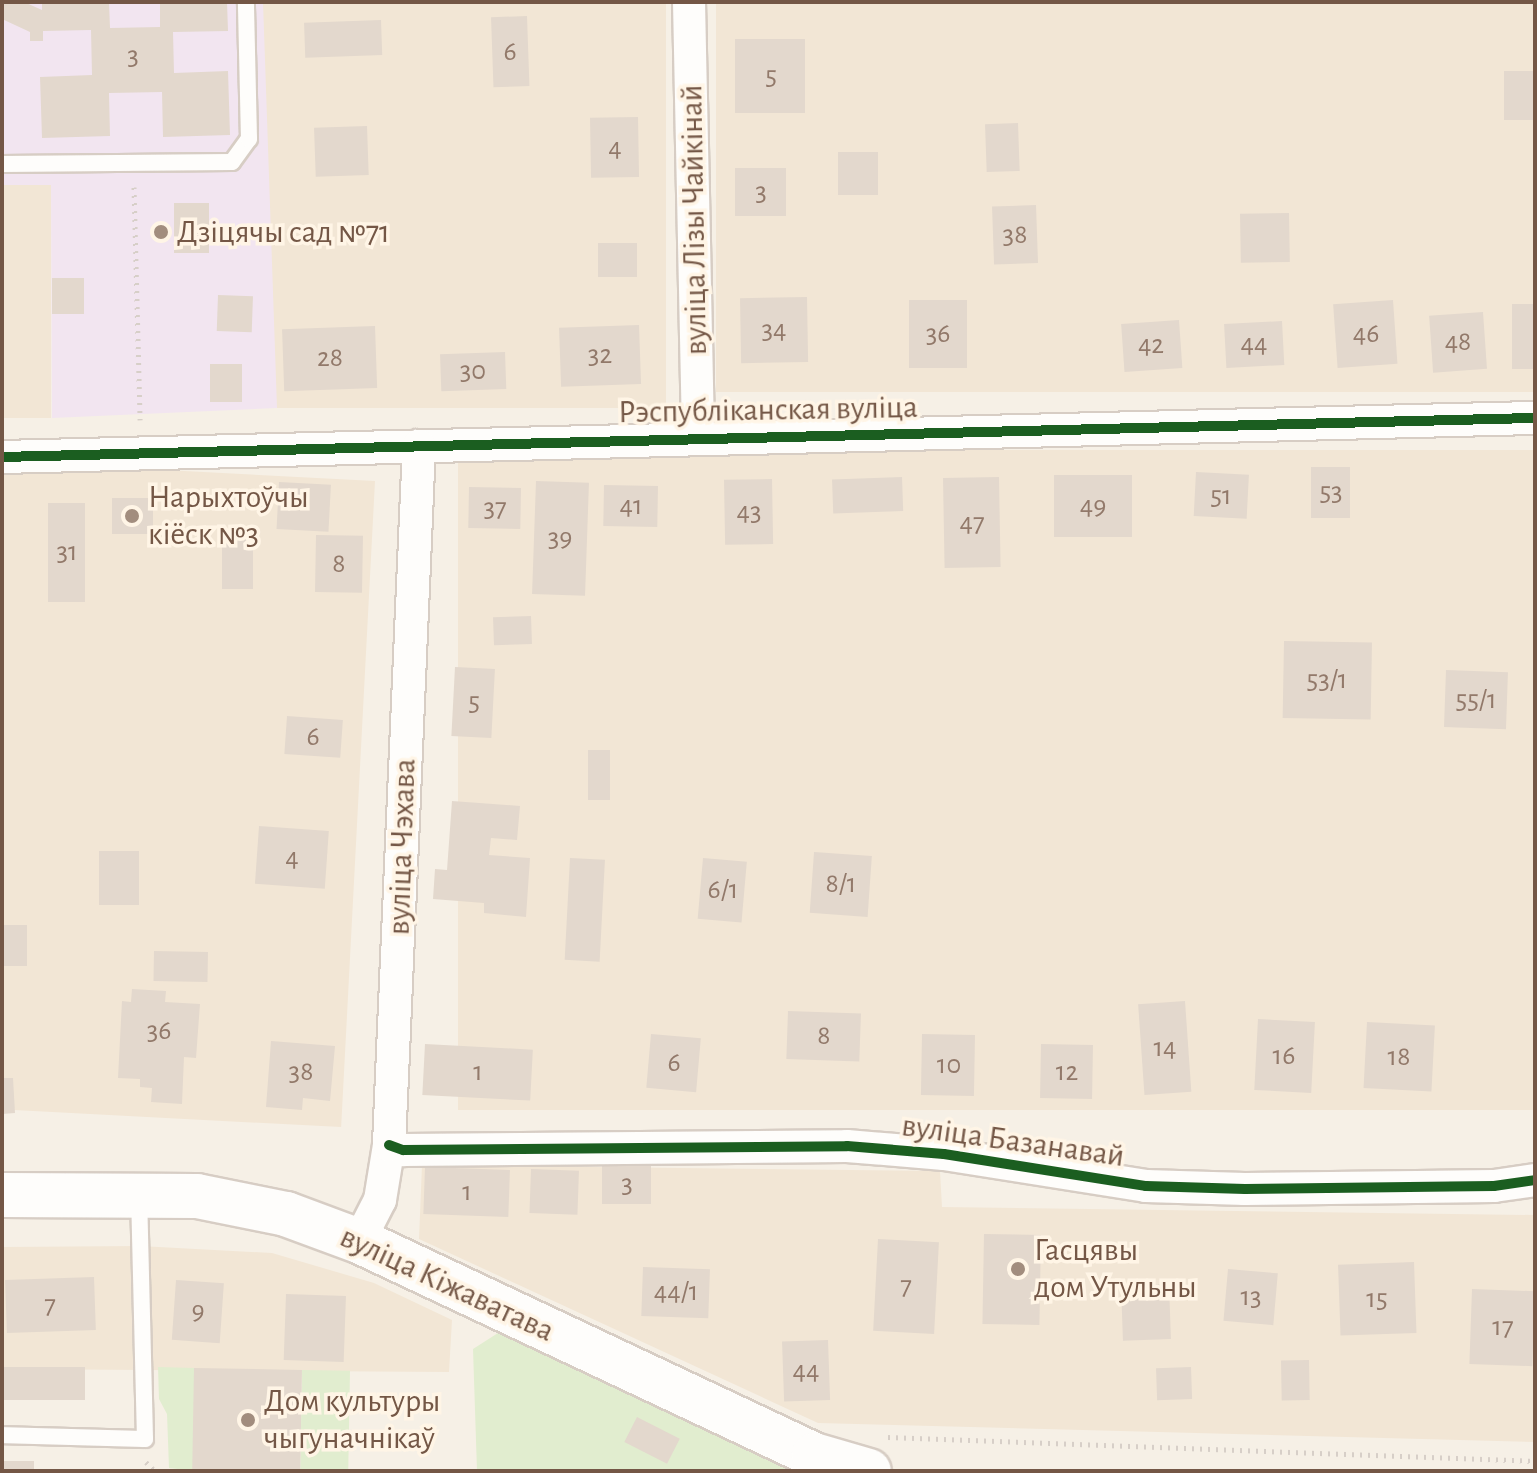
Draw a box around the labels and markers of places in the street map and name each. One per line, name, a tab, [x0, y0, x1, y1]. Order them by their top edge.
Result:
place label: Дзіцячы сад №71	[177, 213, 390, 251]
marker: Дзіцячы сад №71	[152, 223, 170, 241]
place label: Нарыхтоўчы кіёск №3	[148, 479, 309, 554]
marker: Нарыхтоўчы кіёск №3	[123, 507, 141, 525]
place label: Гасцявы дом Утульны	[1034, 1232, 1197, 1307]
marker: Гасцявы дом Утульны	[1009, 1260, 1027, 1278]
place label: Дом культуры чыгуначнікаў	[264, 1383, 441, 1458]
marker: Дом культуры чыгуначнікаў	[239, 1411, 257, 1429]

